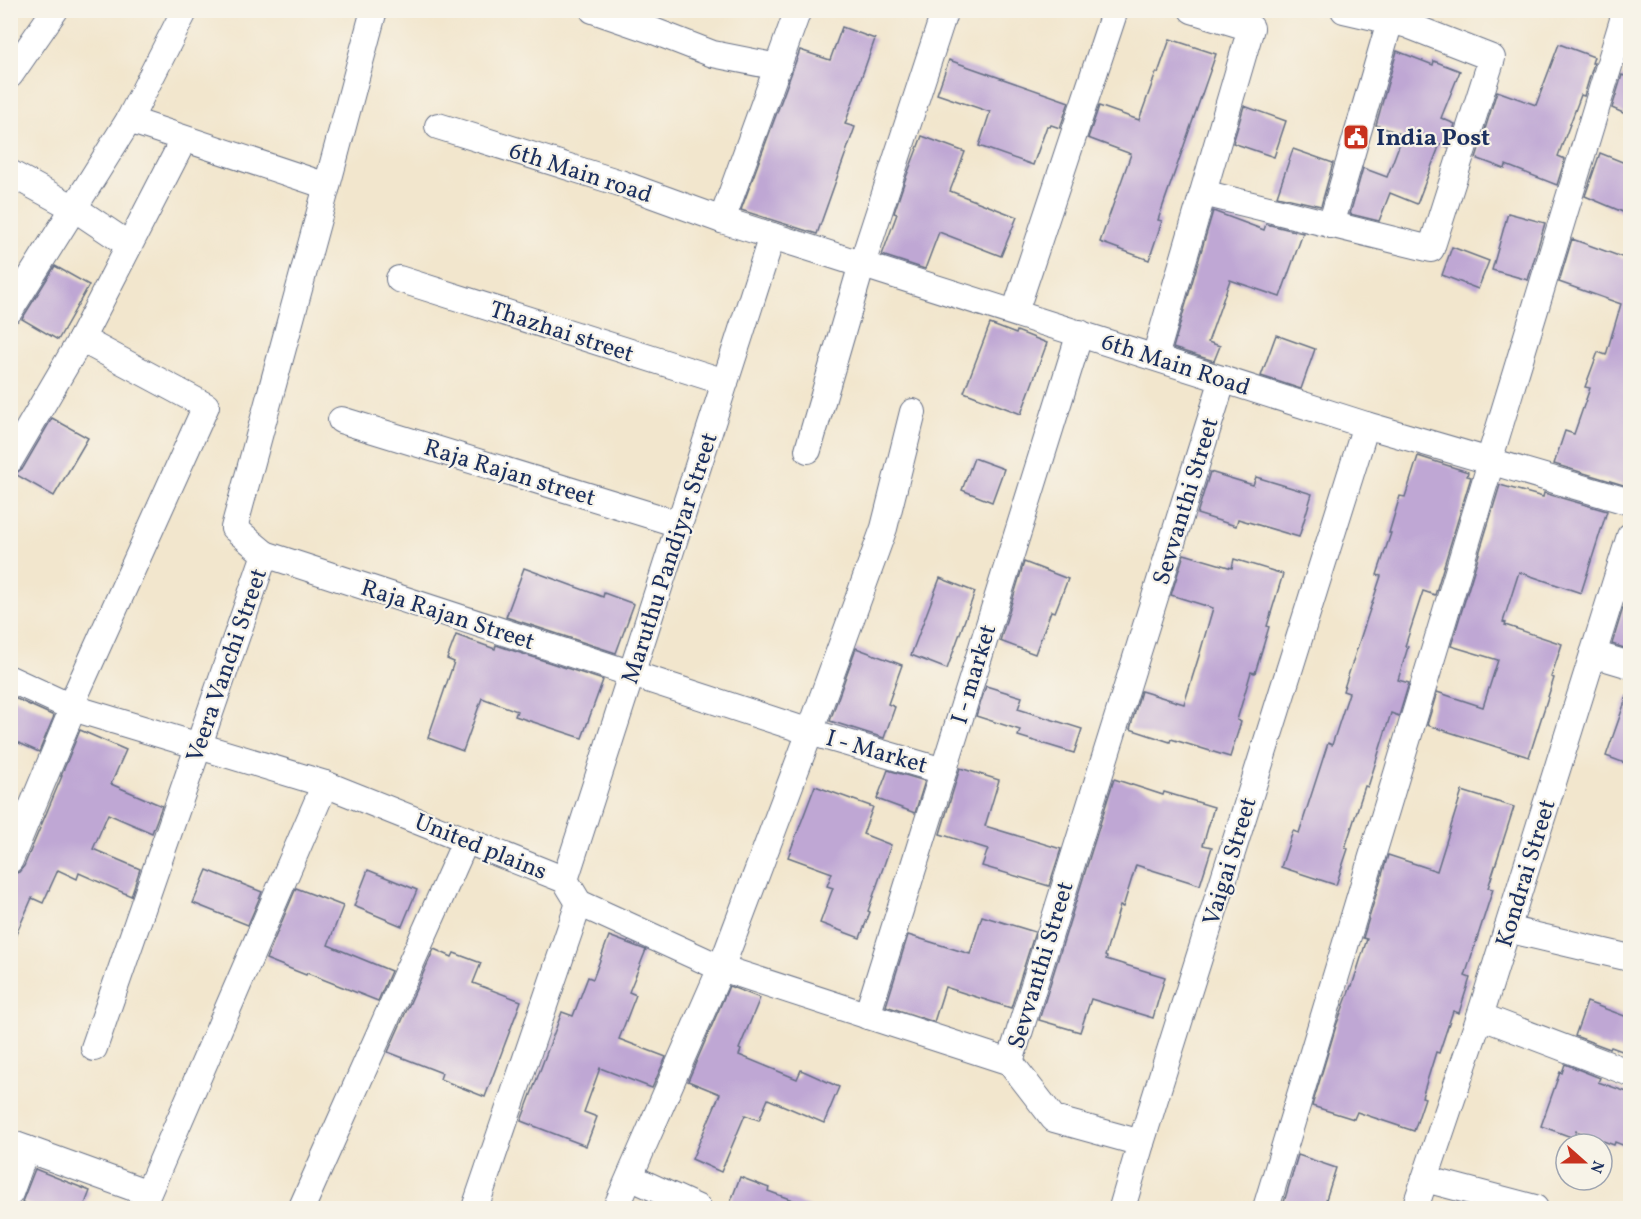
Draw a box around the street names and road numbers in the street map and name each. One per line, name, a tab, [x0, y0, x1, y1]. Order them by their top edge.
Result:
street label: 6th Main road	[504, 135, 656, 213]
street label: Thazhai street	[485, 294, 638, 372]
street label: 6th Main Road	[1097, 326, 1254, 406]
street label: Sevvanthi Street	[1145, 414, 1229, 590]
street label: Maruthu Pandiyar Street	[614, 428, 728, 689]
street label: Raja Rajan street	[419, 432, 600, 516]
street label: Veera Vanchi Street	[179, 564, 277, 767]
street label: Raja Rajan Street	[356, 572, 539, 660]
street label: I - market	[944, 620, 1006, 729]
street label: I - Market	[822, 722, 931, 784]
street label: Vaigai Street	[1195, 793, 1267, 930]
street label: Kondrai Street	[1488, 796, 1566, 952]
street label: United plains	[409, 806, 552, 890]
street label: Sevvanthi Street	[1000, 878, 1084, 1054]

